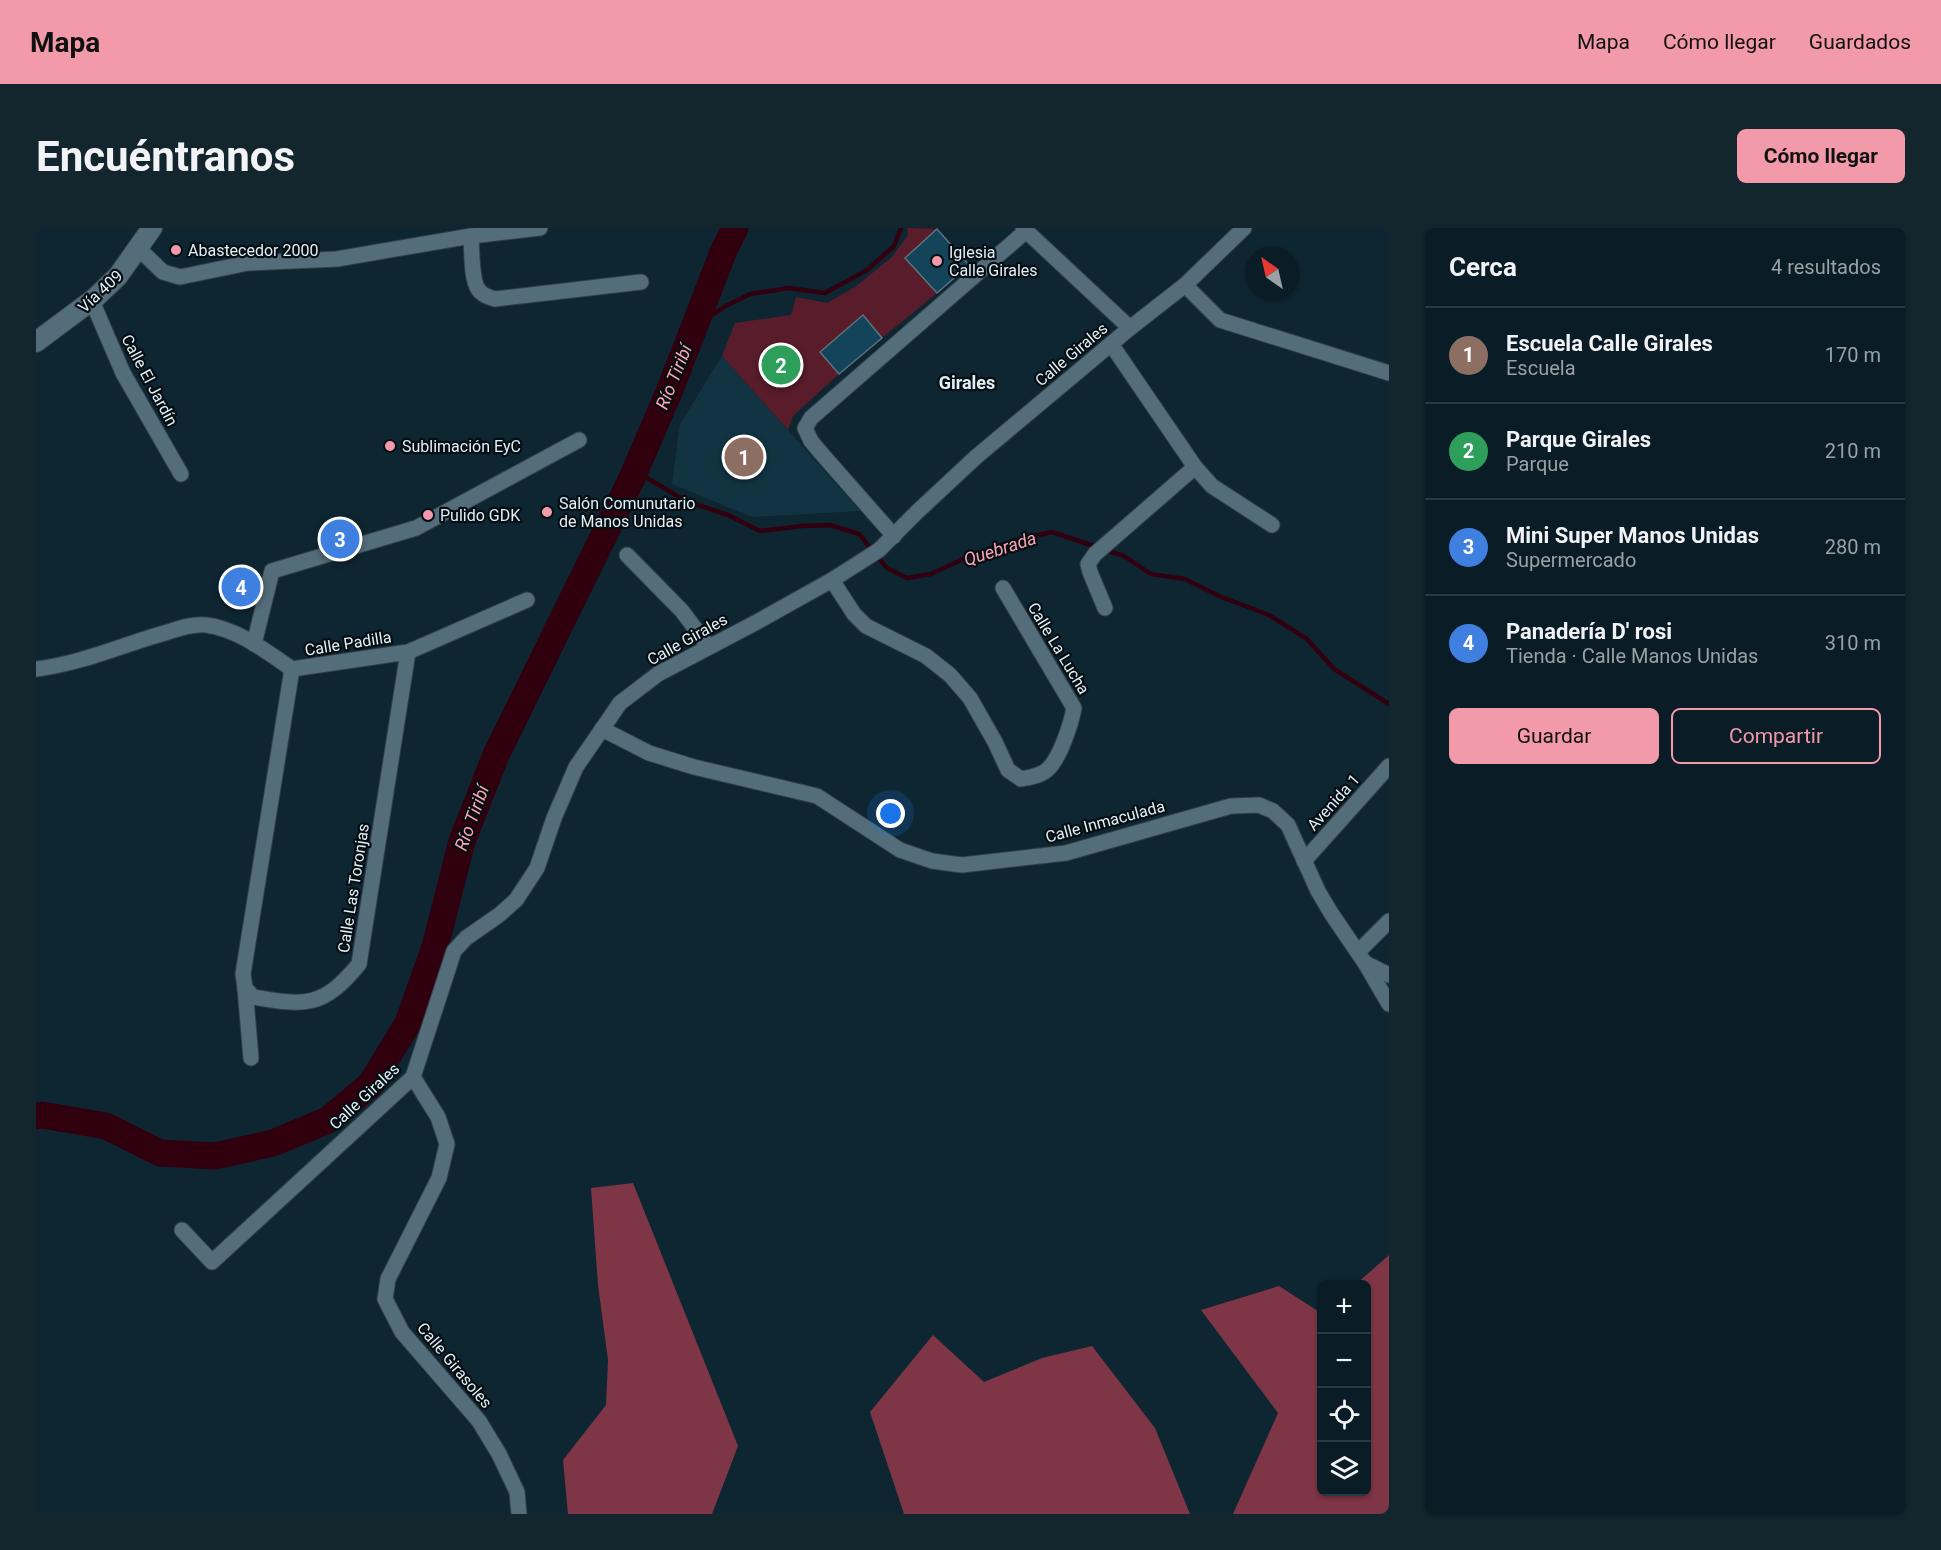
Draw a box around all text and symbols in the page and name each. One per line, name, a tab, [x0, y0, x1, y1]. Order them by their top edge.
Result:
text: Mapa	[30, 26, 100, 59]
text: Mapa	[1577, 30, 1630, 54]
text: Cómo llegar	[1663, 30, 1776, 54]
text: Guardados	[1809, 30, 1911, 54]
button: Cómo llegar	[1737, 129, 1905, 183]
text: Encuéntranos	[36, 132, 295, 181]
place label: Abastecedor 2000	[188, 241, 318, 260]
marker: Abastecedor 2000	[169, 243, 183, 257]
place label: Iglesia Calle Girales	[949, 243, 1038, 280]
north arrow	[1245, 246, 1299, 300]
text: Cerca	[1449, 252, 1517, 282]
marker: Iglesia Calle Girales	[930, 254, 944, 268]
text: 4 resultados	[1771, 255, 1881, 279]
street label: Vía 409	[74, 266, 126, 317]
street label: Calle Girales	[1031, 319, 1111, 390]
street label: Calle El Jardín	[117, 331, 182, 429]
text: Escuela Calle Girales	[1506, 331, 1713, 356]
water label: Río Tiribí	[651, 339, 697, 412]
pin: 2	[762, 342, 800, 388]
text: 1	[1463, 343, 1474, 367]
text: 170 m	[1825, 343, 1881, 367]
text: Escuela	[1506, 356, 1576, 380]
district label: Girales	[939, 372, 995, 393]
text: Parque Girales	[1506, 427, 1651, 452]
pin: 1	[724, 434, 764, 480]
place label: Sublimación EyC	[402, 437, 521, 456]
marker: Sublimación EyC	[383, 439, 397, 453]
text: 2	[1463, 439, 1474, 463]
text: 210 m	[1825, 439, 1881, 463]
text: Parque	[1506, 452, 1569, 476]
place label: Salón Comunutario de Manos Unidas	[559, 494, 695, 531]
marker: Salón Comunutario de Manos Unidas	[540, 505, 554, 519]
place label: Pulido GDK	[440, 506, 521, 525]
marker: Pulido GDK	[421, 508, 435, 522]
pin: 3	[320, 516, 360, 562]
text: Mini Super Manos Unidas	[1506, 523, 1759, 548]
water label: Quebrada	[961, 527, 1039, 570]
text: 3	[1463, 535, 1474, 559]
text: 280 m	[1825, 535, 1881, 559]
text: Supermercado	[1506, 548, 1636, 572]
pin: 4	[222, 564, 260, 610]
street label: Calle La Lucha	[1024, 599, 1093, 698]
street label: Calle Girales	[644, 610, 731, 669]
text: Panadería D' rosi	[1506, 619, 1672, 644]
street label: Calle Padilla	[303, 627, 393, 660]
text: 4	[1463, 631, 1474, 655]
text: 310 m	[1825, 631, 1881, 655]
text: Tienda · Calle Manos Unidas	[1506, 644, 1758, 668]
button: Guardar	[1449, 708, 1659, 764]
button: Compartir	[1671, 708, 1881, 764]
street label: Avenida 1	[1303, 770, 1364, 835]
water label: Río Tiribí	[450, 780, 494, 853]
street label: Calle Inmaculada	[1043, 796, 1167, 847]
your location	[876, 799, 905, 828]
street label: Calle Las Toronjas	[334, 822, 373, 954]
street label: Calle Girales	[325, 1059, 403, 1134]
map controls	[1317, 1280, 1371, 1496]
button: +	[1317, 1280, 1371, 1334]
street label: Calle Girasoles	[413, 1319, 496, 1412]
button: −	[1317, 1334, 1371, 1388]
button: locate	[1317, 1388, 1371, 1442]
button: layers	[1317, 1442, 1371, 1496]

